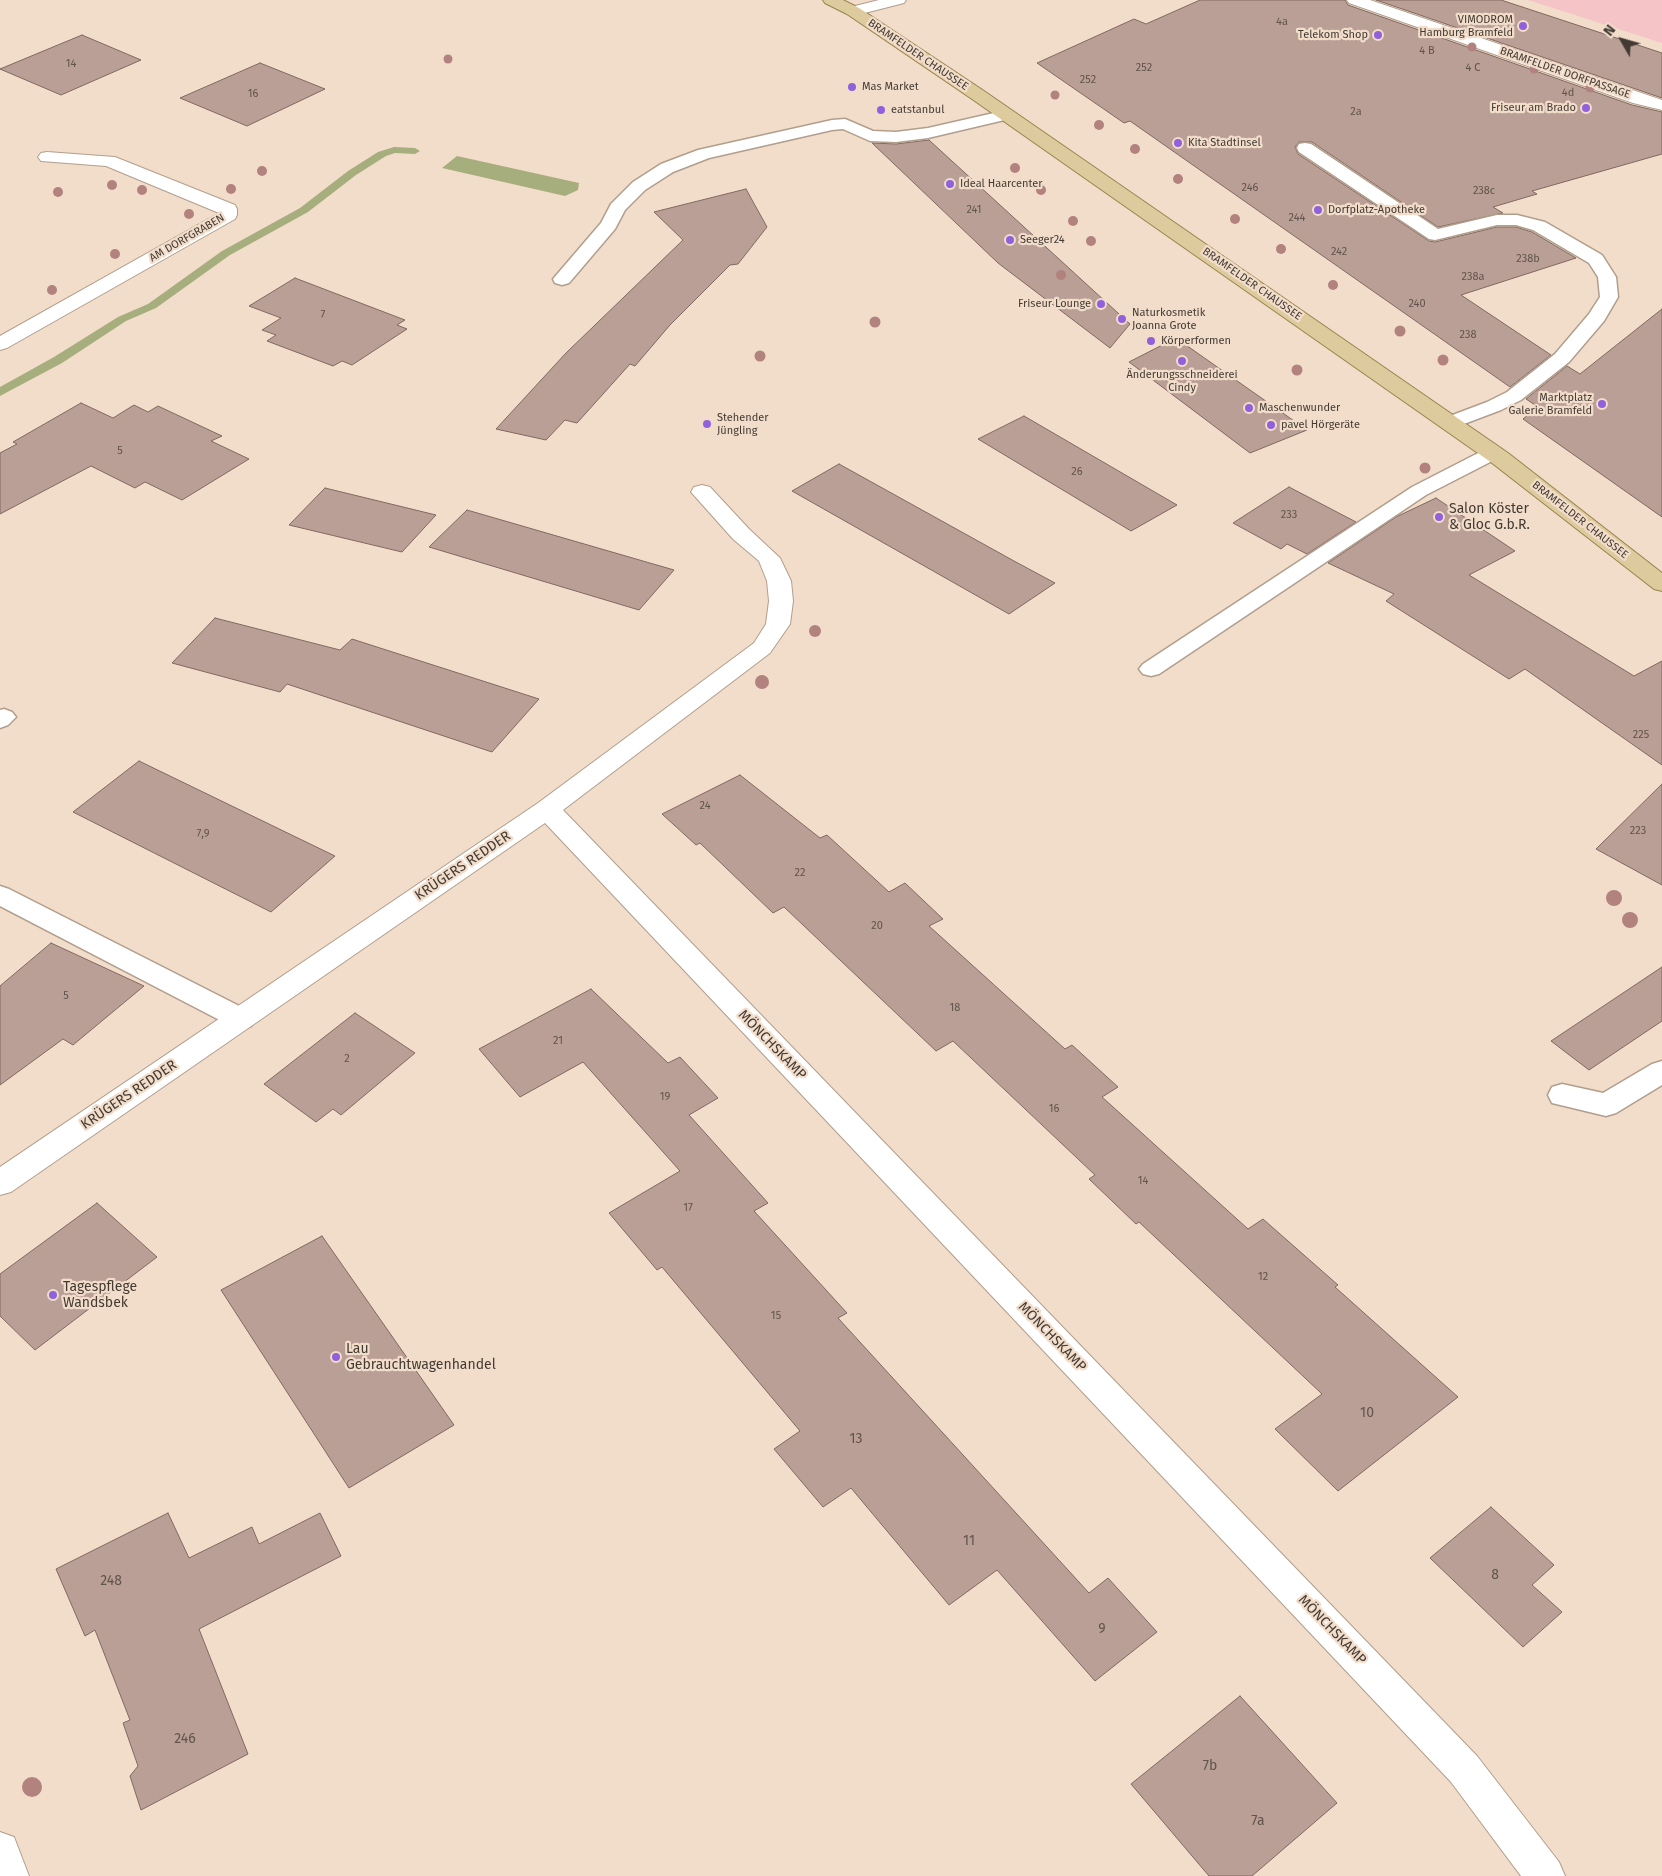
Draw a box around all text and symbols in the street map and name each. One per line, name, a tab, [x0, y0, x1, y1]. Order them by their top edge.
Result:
place label: VIMODROM Hamburg Bramfeld	[1419, 13, 1513, 39]
house number: 4a	[1276, 15, 1288, 29]
north arrow	[1597, 15, 1647, 65]
street label: BRAMFELDER CHAUSSEE	[865, 16, 971, 94]
marker: VIMODROM Hamburg Bramfeld	[1517, 20, 1529, 32]
text: N	[1600, 22, 1619, 39]
place label: Telekom Shop	[1298, 28, 1368, 42]
marker: Telekom Shop	[1372, 29, 1384, 41]
house number: 4 B	[1419, 44, 1435, 58]
street label: BRAMFELDER DORFPASSAGE	[1498, 44, 1632, 102]
house number: 14	[66, 57, 76, 71]
house number: 252	[1136, 61, 1152, 75]
house number: 4 C	[1466, 61, 1480, 75]
house number: 252	[1080, 73, 1096, 87]
place label: Mas Market	[862, 80, 919, 94]
marker: Mas Market	[846, 81, 858, 93]
house number: 4d	[1562, 86, 1574, 100]
house number: 16	[248, 87, 258, 101]
place label: Friseur am Brado	[1491, 101, 1576, 115]
marker: Friseur am Brado	[1580, 102, 1592, 114]
place label: eatstanbul	[891, 103, 944, 117]
marker: eatstanbul	[875, 104, 887, 116]
house number: 2a	[1350, 105, 1362, 119]
place label: Kita Stadtinsel	[1188, 136, 1261, 150]
marker: Kita Stadtinsel	[1172, 137, 1184, 149]
place label: Ideal Haarcenter	[960, 177, 1043, 191]
marker: Ideal Haarcenter	[944, 178, 956, 190]
house number: 246	[1242, 181, 1258, 195]
house number: 238c	[1473, 184, 1495, 198]
house number: 241	[966, 203, 982, 217]
place label: Dorfplatz-Apotheke	[1328, 203, 1425, 217]
marker: Dorfplatz-Apotheke	[1312, 204, 1324, 216]
street label: AM DORFGRABEN	[147, 211, 227, 265]
house number: 244	[1289, 211, 1305, 225]
place label: Seeger24	[1020, 233, 1065, 247]
marker: Seeger24	[1004, 234, 1016, 246]
street label: BRAMFELDER CHAUSSEE	[1200, 245, 1304, 323]
house number: 242	[1331, 245, 1347, 259]
house number: 238b	[1516, 252, 1540, 266]
house number: 238a	[1462, 270, 1484, 284]
place label: Friseur Lounge	[1018, 297, 1091, 311]
house number: 240	[1408, 297, 1426, 311]
marker: Friseur Lounge	[1095, 298, 1107, 310]
place label: Naturkosmetik Joanna Grote	[1132, 306, 1205, 332]
house number: 7	[321, 308, 325, 322]
marker: Naturkosmetik Joanna Grote	[1116, 313, 1128, 325]
house number: 238	[1460, 328, 1476, 342]
place label: Körperformen	[1161, 334, 1231, 348]
marker: Körperformen	[1145, 335, 1157, 347]
marker: Änderungsschneiderei Cindy	[1176, 355, 1188, 367]
place label: Änderungsschneiderei Cindy	[1126, 368, 1238, 394]
place label: Marktplatz Galerie Bramfeld	[1508, 391, 1592, 417]
marker: Marktplatz Galerie Bramfeld	[1596, 398, 1608, 410]
place label: Maschenwunder	[1259, 401, 1340, 415]
marker: Maschenwunder	[1243, 402, 1255, 414]
place label: Stehender Jüngling	[717, 411, 769, 437]
marker: Stehender Jüngling	[701, 418, 713, 430]
place label: pavel Hörgeräte	[1281, 418, 1360, 432]
marker: pavel Hörgeräte	[1265, 419, 1277, 431]
house number: 5	[117, 444, 123, 458]
house number: 26	[1071, 465, 1083, 479]
street label: BRAMFELDER CHAUSSEE	[1529, 478, 1631, 562]
place label: Salon Köster & Gloc G.b.R.	[1449, 501, 1530, 534]
house number: 233	[1281, 508, 1297, 522]
marker: Salon Köster & Gloc G.b.R.	[1433, 511, 1445, 523]
house number: 225	[1633, 728, 1649, 742]
house number: 24	[700, 799, 710, 813]
house number: 223	[1630, 824, 1646, 838]
house number: 7,9	[196, 827, 210, 841]
street label: KRÜGERS REDDER	[412, 828, 514, 904]
house number: 22	[795, 866, 805, 880]
house number: 20	[871, 919, 883, 933]
house number: 5	[63, 989, 69, 1003]
house number: 18	[950, 1001, 960, 1015]
street label: MÖNCHSKAMP	[735, 1007, 809, 1083]
house number: 21	[553, 1034, 563, 1048]
house number: 2	[344, 1052, 350, 1066]
street label: KRÜGERS REDDER	[78, 1057, 180, 1133]
house number: 19	[660, 1090, 670, 1104]
house number: 16	[1049, 1102, 1059, 1116]
house number: 14	[1138, 1174, 1148, 1188]
house number: 17	[683, 1201, 693, 1215]
house number: 12	[1258, 1270, 1268, 1284]
place label: Tagespflege Wandsbek	[63, 1279, 137, 1311]
marker: Tagespflege Wandsbek	[47, 1289, 59, 1301]
street label: MÖNCHSKAMP	[1015, 1299, 1089, 1375]
house number: 15	[771, 1309, 781, 1323]
place label: Lau Gebrauchtwagenhandel	[346, 1341, 496, 1374]
marker: Lau Gebrauchtwagenhandel	[330, 1351, 342, 1363]
house number: 10	[1360, 1405, 1374, 1421]
house number: 13	[849, 1431, 863, 1447]
house number: 11	[963, 1533, 975, 1549]
house number: 8	[1491, 1567, 1499, 1583]
house number: 248	[100, 1573, 122, 1589]
street label: MÖNCHSKAMP	[1295, 1592, 1369, 1668]
house number: 9	[1098, 1621, 1106, 1637]
house number: 246	[174, 1731, 196, 1747]
house number: 7b	[1203, 1758, 1217, 1774]
house number: 7a	[1251, 1813, 1265, 1829]

